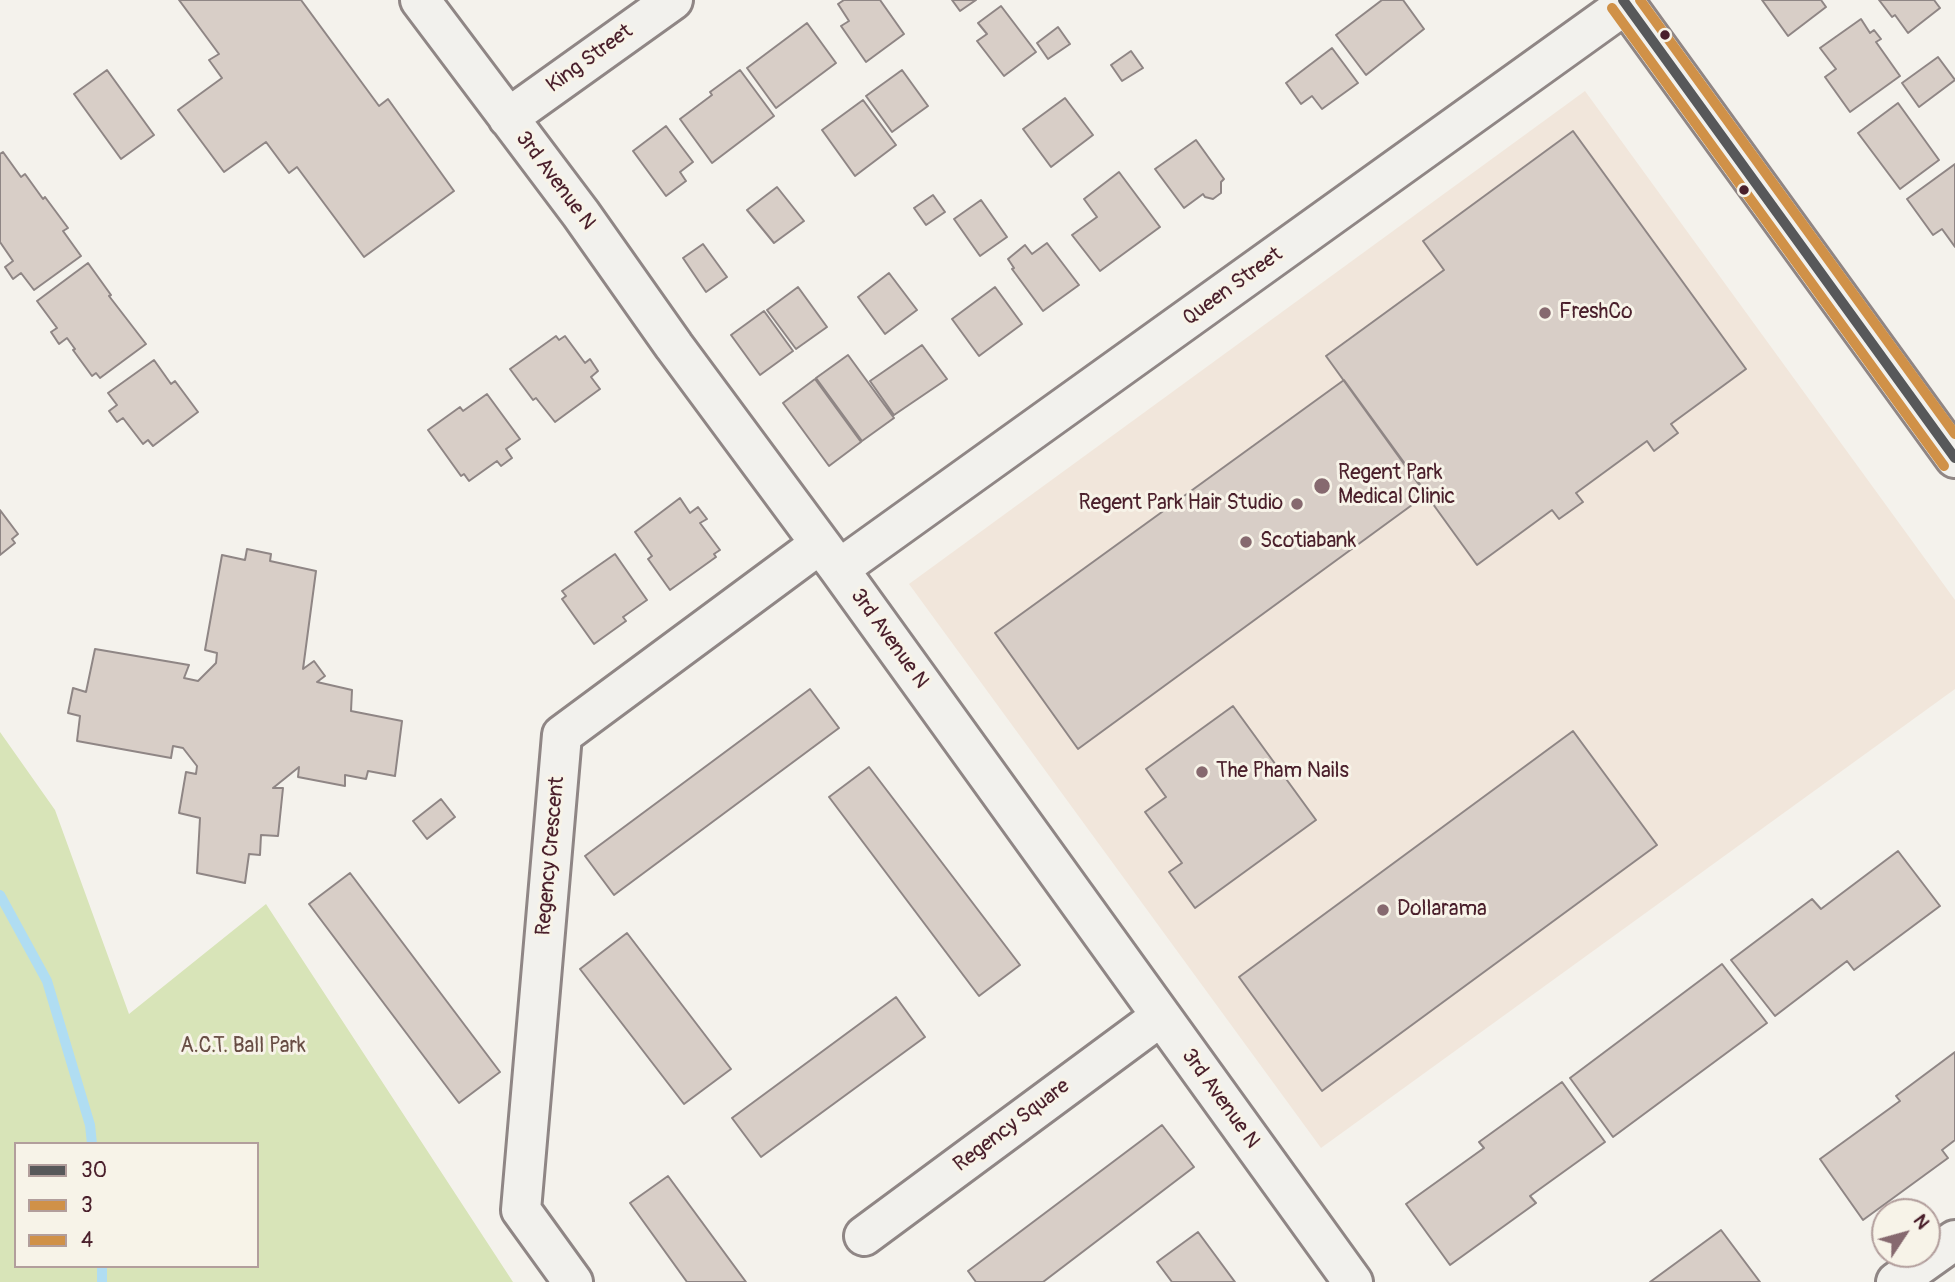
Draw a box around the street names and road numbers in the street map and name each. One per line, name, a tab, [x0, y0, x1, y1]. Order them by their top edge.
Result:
street label: King Street	[542, 19, 638, 99]
street label: 3rd Avenue N	[510, 127, 600, 235]
street label: Queen Street	[1178, 242, 1288, 332]
street label: 3rd Avenue N	[844, 584, 934, 694]
street label: Regency Crescent	[531, 775, 571, 937]
street label: 3rd Avenue N	[1175, 1044, 1265, 1154]
street label: Regency Square	[949, 1074, 1075, 1178]

